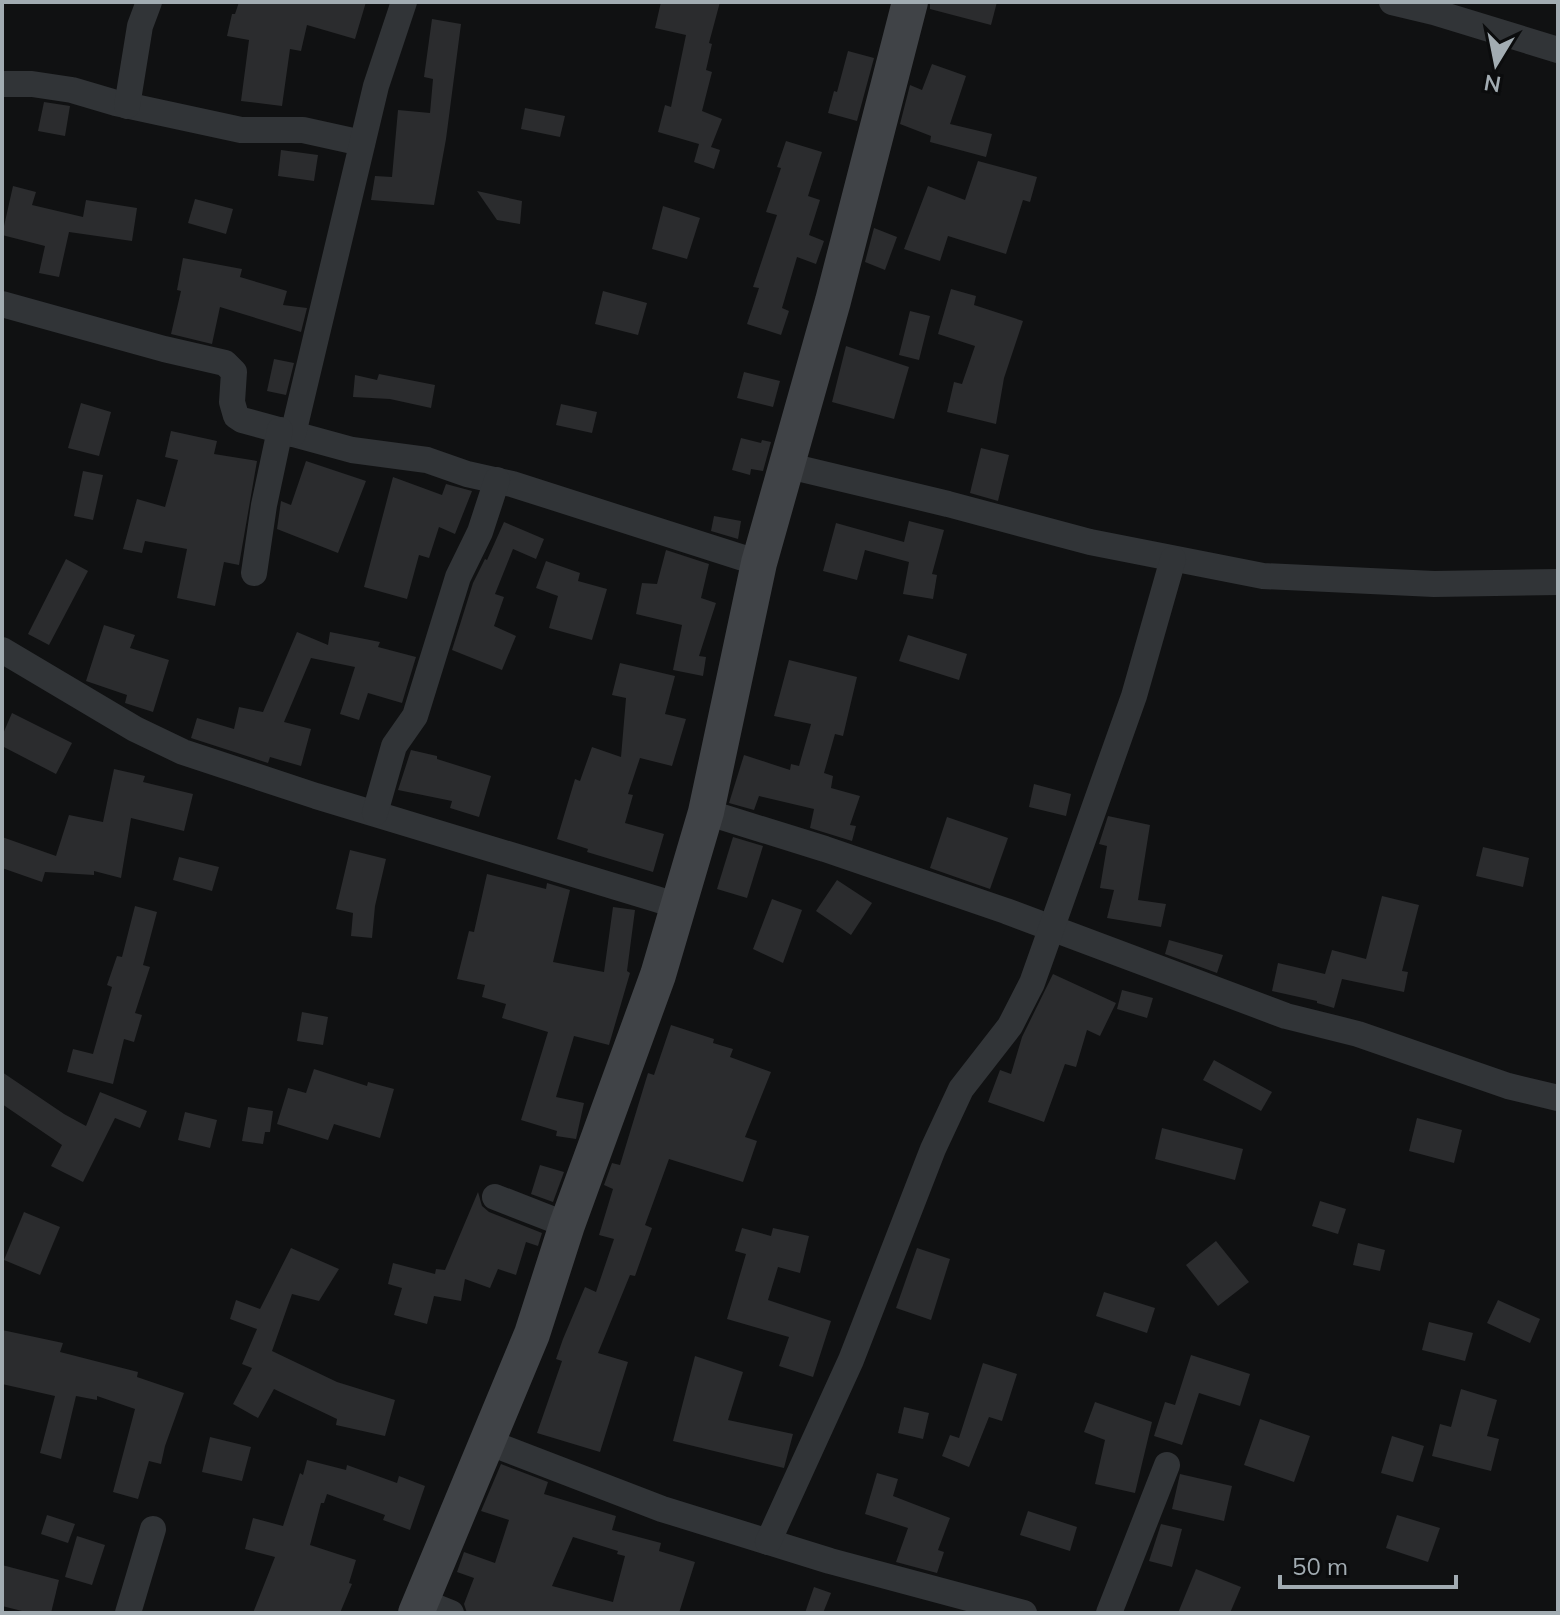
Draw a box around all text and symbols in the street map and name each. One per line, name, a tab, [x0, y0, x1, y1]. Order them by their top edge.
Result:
north arrow	[1456, 24, 1536, 104]
text: N	[1482, 68, 1503, 99]
scale bar	[1280, 1539, 1456, 1589]
text: 50 m	[1292, 1551, 1348, 1581]

